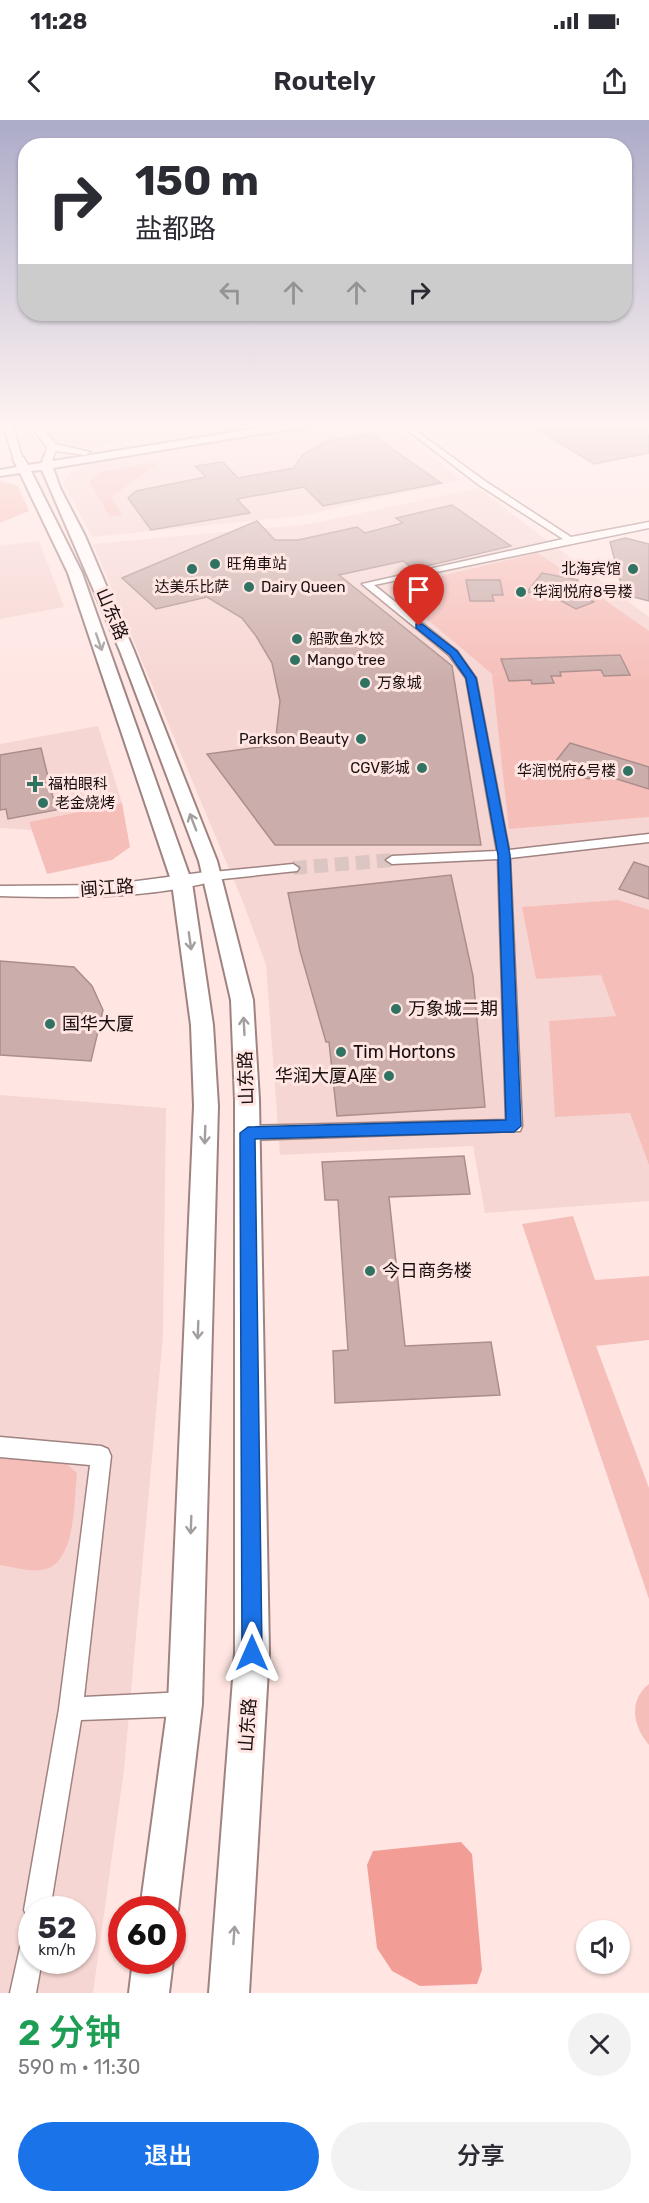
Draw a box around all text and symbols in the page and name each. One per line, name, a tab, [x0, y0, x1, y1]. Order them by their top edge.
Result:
text: 11:28	[30, 8, 88, 35]
icon: back	[18, 65, 51, 98]
text: Routely	[273, 65, 376, 97]
icon: share	[598, 65, 631, 98]
text: 150 m	[135, 156, 259, 206]
icon: right	[36, 162, 114, 240]
text: 盐都路	[135, 213, 216, 245]
icon: left	[214, 276, 247, 309]
icon: ahead	[277, 276, 310, 309]
icon: ahead	[340, 276, 373, 309]
icon: right	[403, 276, 436, 309]
place label: 旺角車站	[227, 555, 287, 573]
marker: 旺角車站	[208, 557, 222, 571]
place label: 北海宾馆	[561, 560, 621, 578]
marker: 达美乐比萨	[185, 562, 199, 576]
marker: 北海宾馆	[626, 562, 640, 576]
pin	[393, 564, 444, 626]
icon: arrive	[402, 573, 435, 606]
place label: 达美乐比萨	[154, 578, 230, 596]
place label: Dairy Queen	[261, 578, 346, 596]
marker: Dairy Queen	[242, 580, 256, 594]
place label: 华润悦府8号楼	[533, 583, 633, 601]
street label: 山东路	[91, 585, 133, 643]
marker: 华润悦府8号楼	[514, 585, 528, 599]
place label: 船歌鱼水饺	[309, 630, 384, 648]
one-way arrow	[94, 632, 105, 651]
marker: 船歌鱼水饺	[290, 632, 304, 646]
place label: Mango tree	[307, 651, 385, 669]
marker: Mango tree	[288, 653, 302, 667]
place label: 万象城	[377, 674, 422, 692]
marker: 万象城	[358, 676, 372, 690]
place label: Parkson Beauty	[239, 730, 349, 748]
marker: Parkson Beauty	[354, 732, 368, 746]
place label: CGV影城	[350, 759, 410, 777]
marker: CGV影城	[415, 761, 429, 775]
place label: 华润悦府6号楼	[517, 762, 616, 780]
marker: 华润悦府6号楼	[621, 764, 635, 778]
marker: 福柏眼科	[26, 775, 44, 793]
place label: 福柏眼科	[48, 775, 108, 793]
place label: 老金烧烤	[55, 794, 115, 812]
marker: 老金烧烤	[36, 796, 50, 810]
one-way arrow	[187, 813, 198, 831]
street label: 闽江路	[79, 875, 135, 901]
one-way arrow	[185, 931, 196, 951]
place label: 万象城二期	[408, 998, 498, 1020]
marker: 万象城二期	[389, 1002, 403, 1016]
place label: 国华大厦	[62, 1013, 134, 1035]
marker: 国华大厦	[43, 1017, 57, 1031]
one-way arrow	[238, 1017, 249, 1037]
place label: Tim Hortons	[353, 1041, 456, 1063]
marker: Tim Hortons	[334, 1045, 348, 1059]
street label: 山东路	[234, 1051, 258, 1105]
place label: 华润大厦A座	[275, 1065, 377, 1087]
marker: 华润大厦A座	[382, 1069, 396, 1083]
one-way arrow	[200, 1125, 211, 1145]
place label: 今日商务楼	[382, 1260, 472, 1282]
marker: 今日商务楼	[363, 1264, 377, 1278]
one-way arrow	[193, 1320, 204, 1340]
one-way arrow	[185, 1514, 197, 1534]
position arrow	[220, 1621, 284, 1685]
street label: 山东路	[235, 1697, 261, 1753]
speed limit sign: 60	[108, 1896, 186, 1974]
text: 52	[38, 1910, 76, 1946]
map controls	[576, 1920, 630, 1974]
button: sound	[576, 1920, 630, 1974]
one-way arrow	[229, 1925, 240, 1945]
text: km/h	[38, 1941, 76, 1959]
text: 2 分钟	[18, 2011, 121, 2054]
button: close	[568, 2013, 631, 2076]
text: 590 m · 11:30	[18, 2055, 140, 2079]
button: 退出	[18, 2122, 319, 2191]
button: 分享	[331, 2122, 631, 2191]

